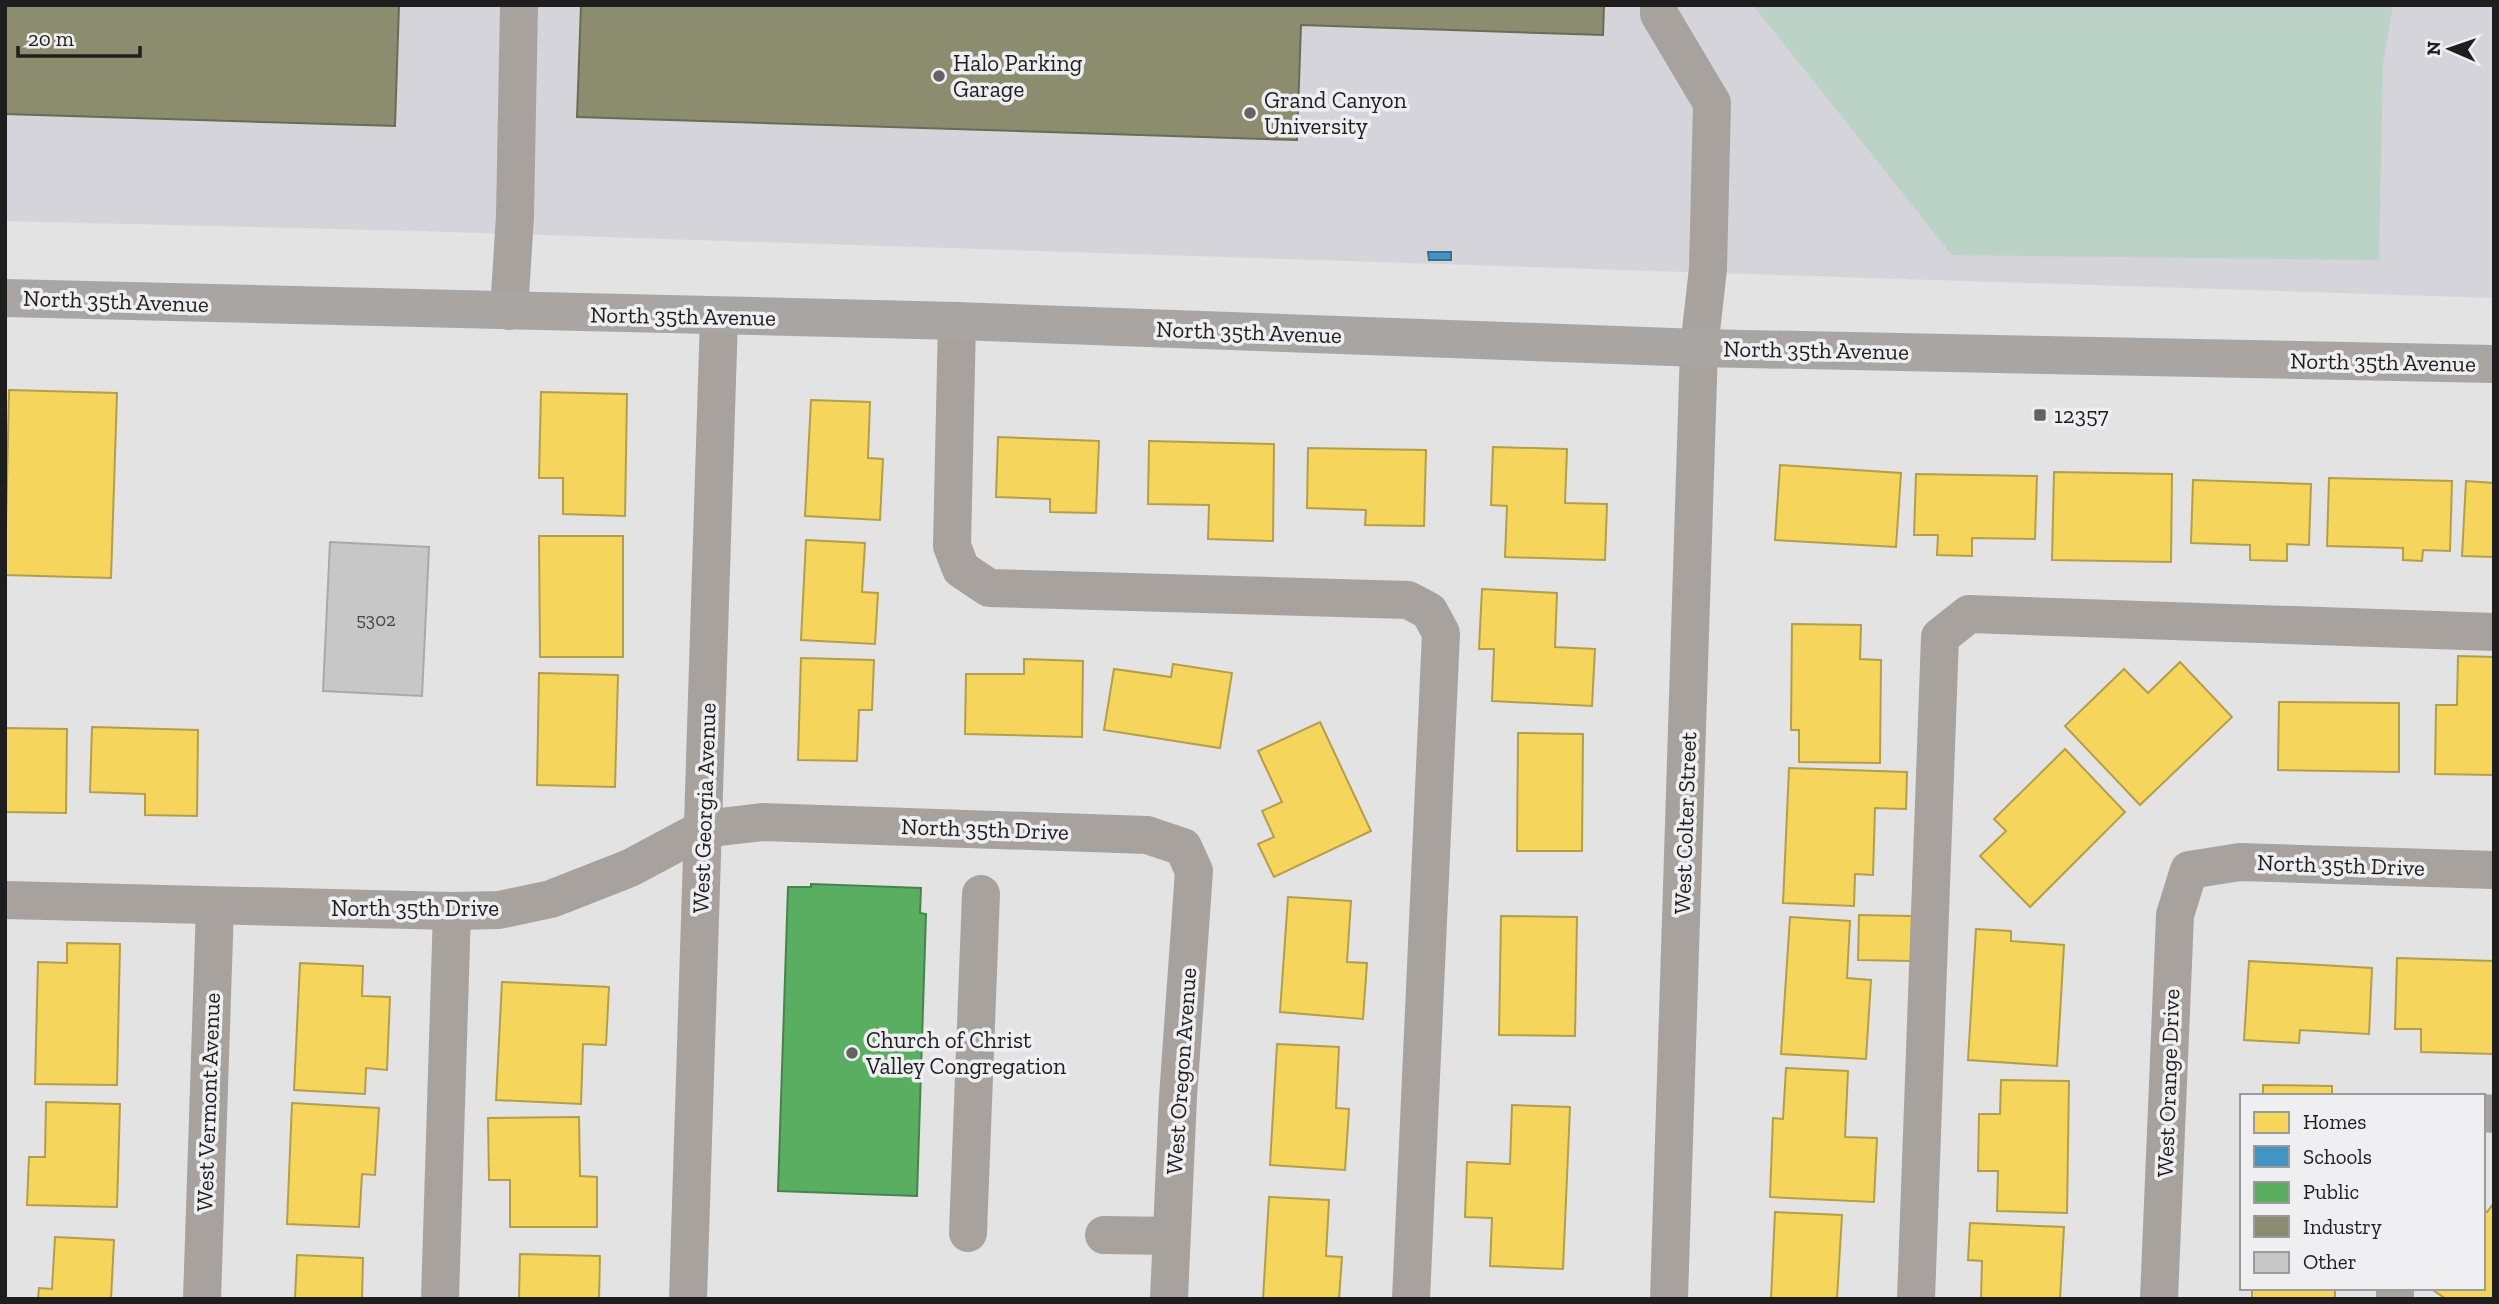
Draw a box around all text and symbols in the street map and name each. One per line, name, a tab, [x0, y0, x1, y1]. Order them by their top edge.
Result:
scale bar	[18, 14, 140, 58]
north arrow	[2415, 14, 2485, 84]
text: 20 m	[28, 26, 74, 51]
text: N	[2422, 41, 2445, 56]
place label: Halo Parking Garage	[953, 49, 1083, 103]
marker: Halo Parking Garage	[931, 68, 947, 84]
place label: Grand Canyon University	[1264, 86, 1407, 140]
marker: Grand Canyon University	[1242, 105, 1258, 121]
street label: North 35th Avenue	[23, 284, 209, 318]
street label: North 35th Avenue	[590, 300, 776, 332]
street label: North 35th Avenue	[1156, 315, 1342, 349]
street label: North 35th Avenue	[1723, 334, 1909, 366]
street label: North 35th Avenue	[2290, 346, 2476, 378]
place label: 12357	[2054, 401, 2109, 429]
marker: 12357	[2032, 407, 2048, 423]
house number: 5302	[356, 608, 396, 631]
street label: West Georgia Avenue	[686, 702, 722, 914]
street label: West Colter Street	[1668, 731, 1702, 915]
street label: North 35th Drive	[901, 812, 1069, 846]
street label: North 35th Drive	[2257, 848, 2425, 882]
street label: North 35th Drive	[331, 894, 499, 922]
street label: West Oregon Avenue	[1160, 967, 1202, 1175]
street label: West Orange Drive	[2151, 988, 2185, 1178]
street label: West Vermont Avenue	[190, 992, 226, 1212]
place label: Church of Christ Valley Congregation	[865, 1026, 1066, 1080]
marker: Church of Christ Valley Congregation	[844, 1045, 860, 1061]
legend	[2240, 1094, 2485, 1290]
text: Homes	[2303, 1109, 2366, 1134]
text: Schools	[2303, 1144, 2372, 1169]
text: Public	[2303, 1179, 2359, 1204]
text: Industry	[2303, 1214, 2382, 1239]
text: Other	[2303, 1249, 2357, 1274]

